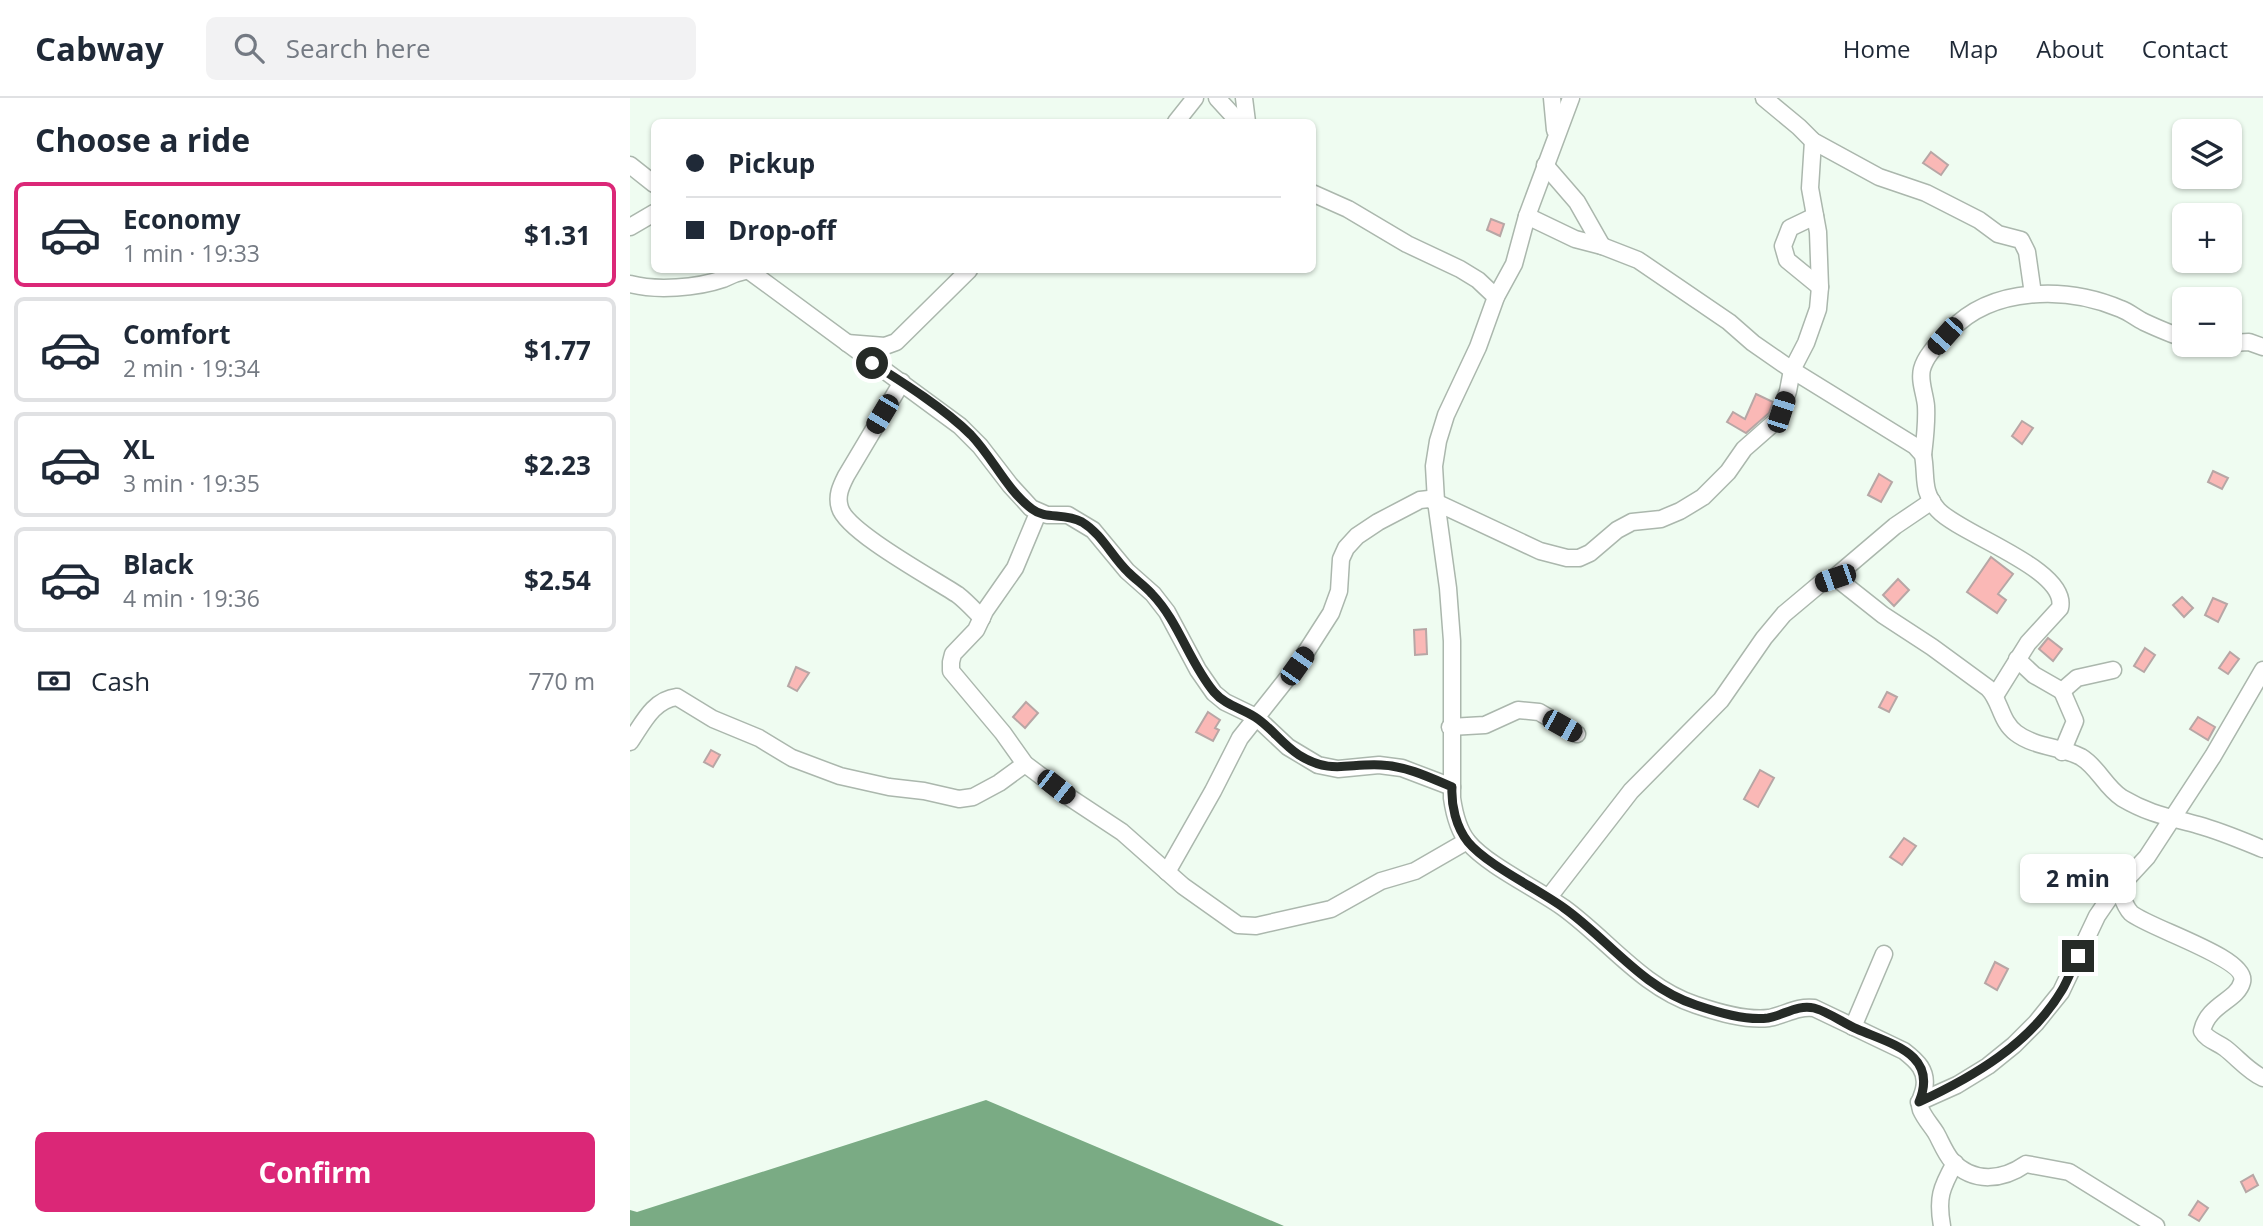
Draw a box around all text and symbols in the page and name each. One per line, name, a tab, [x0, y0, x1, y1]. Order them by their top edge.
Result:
search box	[206, 17, 696, 80]
text: Cabway	[35, 26, 164, 71]
icon: search	[230, 29, 268, 67]
text: Search here	[286, 30, 431, 66]
text: Home	[1843, 32, 1911, 65]
text: Map	[1949, 32, 1998, 65]
text: About	[2036, 32, 2104, 65]
text: Contact	[2142, 32, 2228, 65]
text: Choose a ride	[35, 118, 250, 161]
map controls	[2172, 119, 2242, 357]
button: layers	[2172, 119, 2242, 189]
text: Pickup	[728, 145, 815, 181]
text: Economy	[123, 201, 241, 237]
icon: car	[39, 203, 102, 266]
button: +	[2172, 203, 2242, 273]
text: Drop-off	[728, 212, 836, 248]
text: $1.31	[524, 217, 591, 253]
text: 1 min · 19:33	[123, 237, 260, 269]
button: −	[2172, 287, 2242, 357]
car	[1924, 313, 1967, 359]
text: Comfort	[123, 316, 230, 352]
icon: car	[39, 318, 102, 381]
text: $1.77	[524, 332, 591, 368]
route start	[856, 347, 888, 379]
text: 2 min · 19:34	[123, 352, 260, 384]
car	[1765, 389, 1798, 435]
car	[863, 391, 902, 437]
text: XL	[123, 431, 155, 467]
icon: car	[39, 433, 102, 496]
text: $2.23	[524, 447, 591, 483]
text: 3 min · 19:35	[123, 467, 260, 499]
text: Black	[123, 546, 194, 582]
icon: car	[39, 548, 102, 611]
car	[1812, 561, 1859, 595]
text: $2.54	[524, 562, 591, 598]
text: 4 min · 19:36	[123, 582, 260, 614]
car	[1277, 643, 1318, 689]
icon: cash	[35, 662, 73, 700]
text: Cash	[91, 663, 150, 699]
text: 770 m	[528, 665, 595, 697]
car	[1539, 707, 1586, 745]
car	[1033, 766, 1080, 808]
callout: 2 min	[2020, 854, 2136, 904]
text: 2 min	[2046, 862, 2110, 894]
route end	[2062, 940, 2094, 972]
button: Confirm	[35, 1132, 595, 1212]

